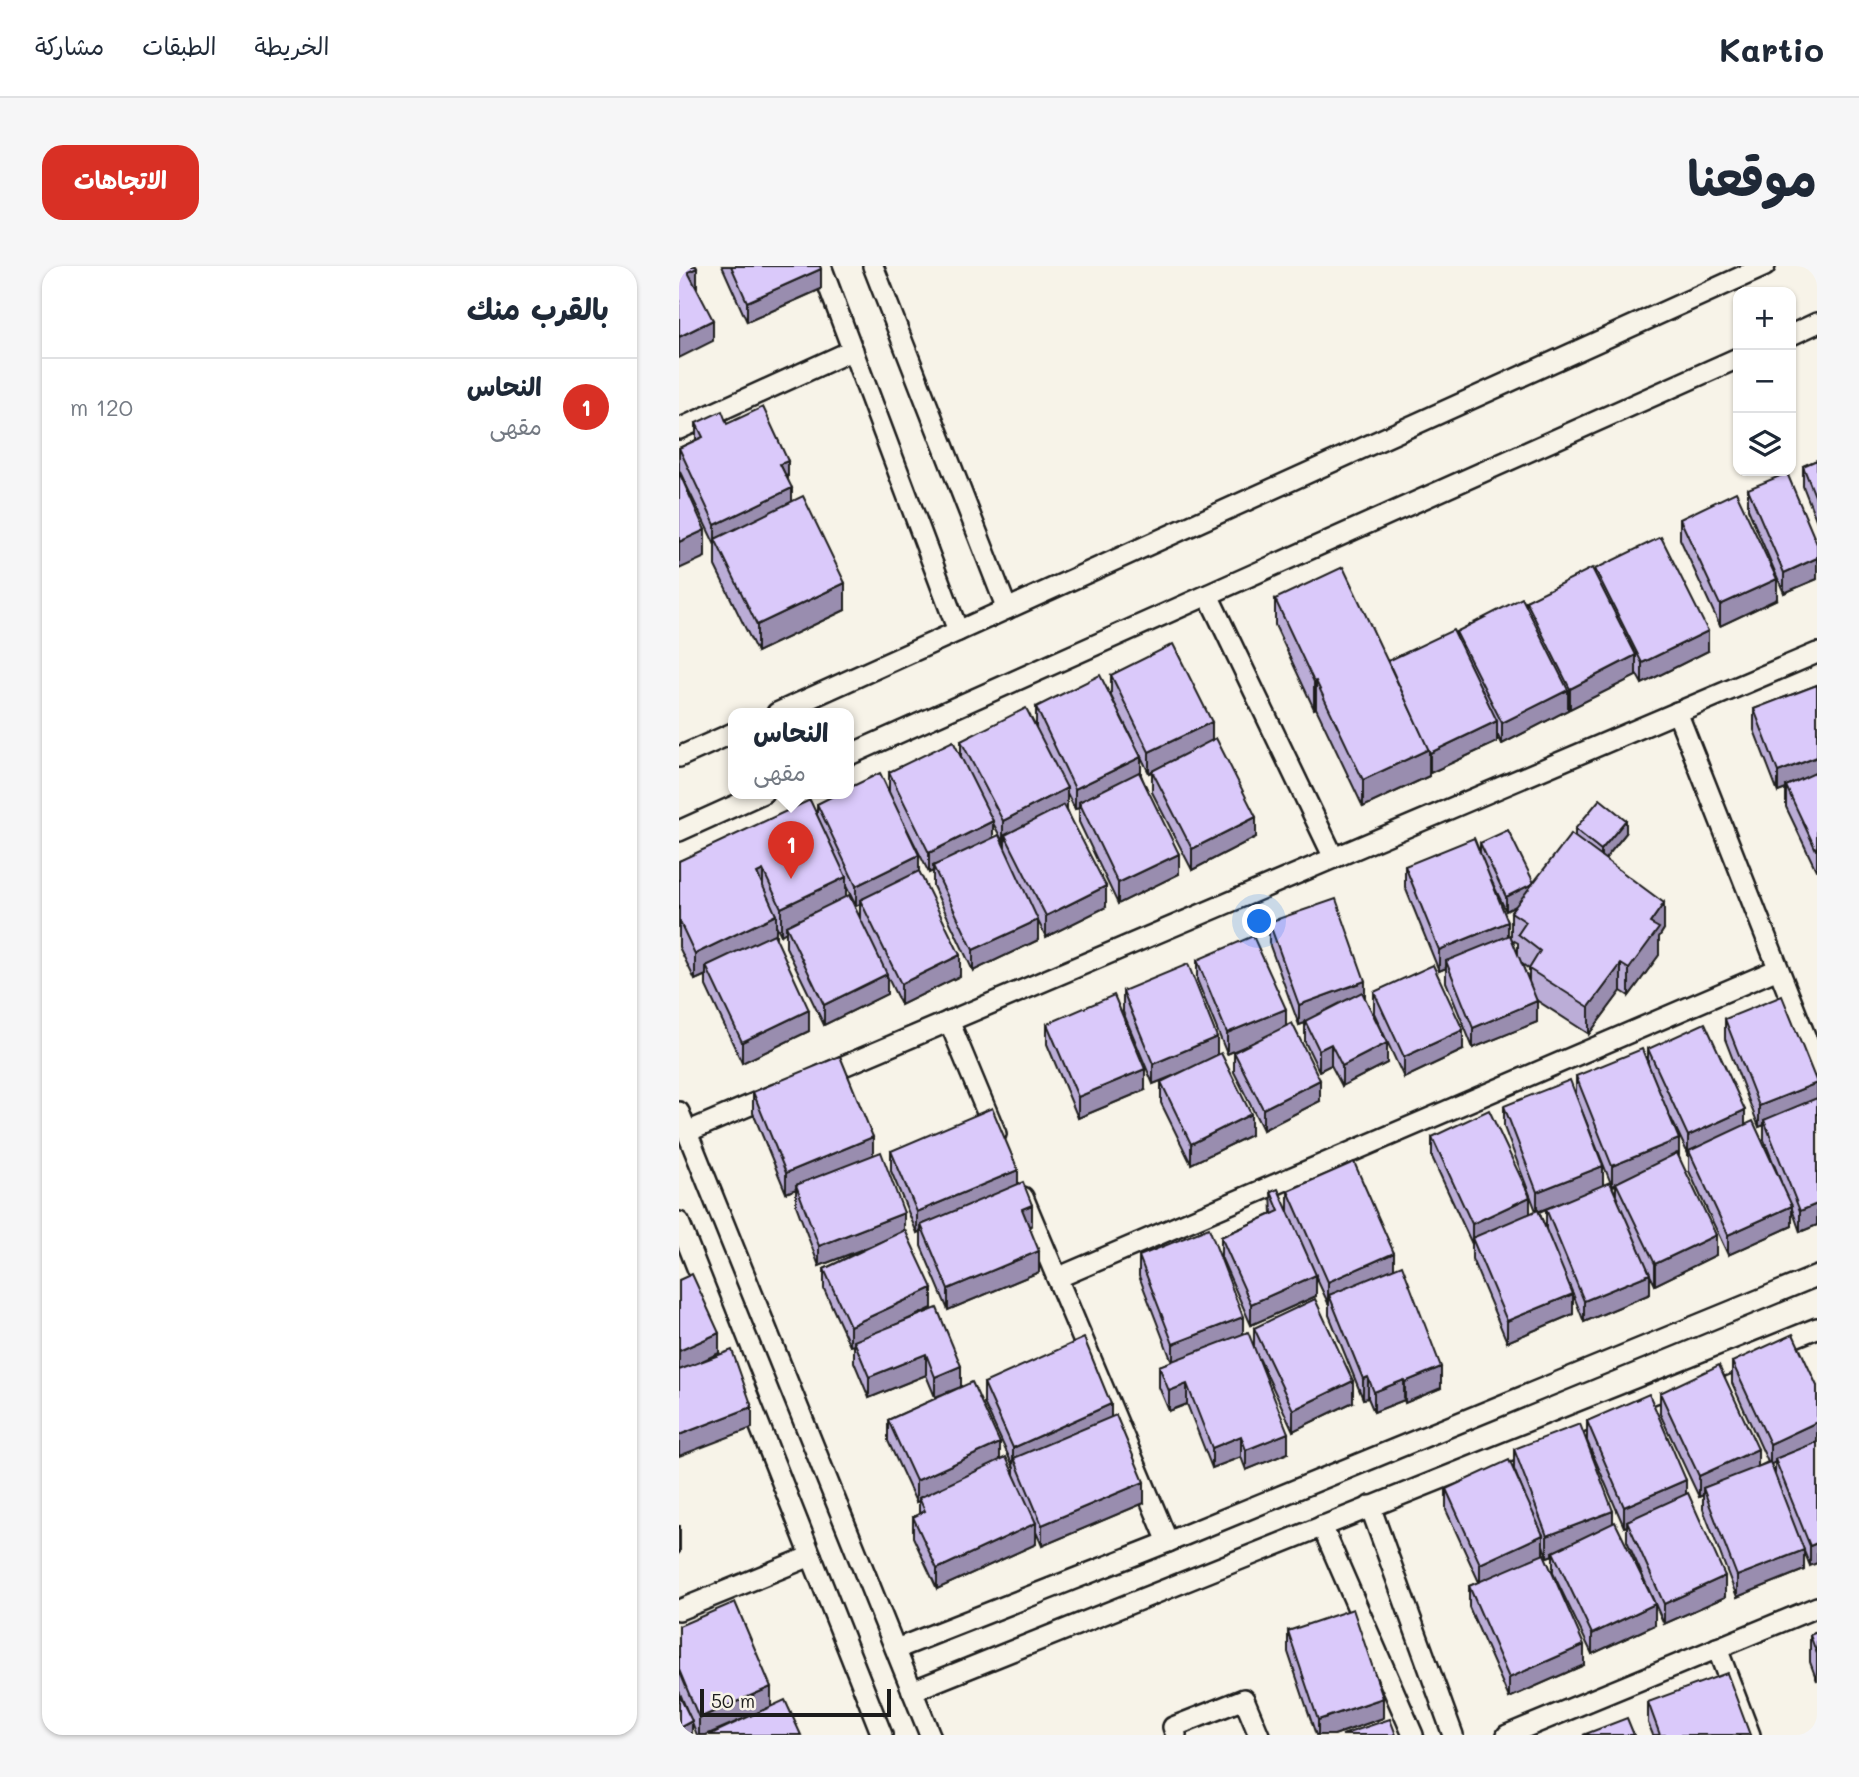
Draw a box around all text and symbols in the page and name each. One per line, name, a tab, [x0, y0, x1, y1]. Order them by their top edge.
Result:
text: Kartio	[1719, 27, 1824, 70]
text: مشاركة	[35, 30, 104, 61]
text: الطبقات	[142, 30, 217, 61]
text: الخريطة	[255, 30, 329, 61]
button: الاتجاهات	[42, 145, 199, 220]
text: موقعنا	[1687, 145, 1817, 208]
map controls	[1733, 287, 1796, 476]
button: +	[1733, 287, 1796, 350]
text: بالقرب منك	[467, 288, 609, 328]
button: −	[1733, 350, 1796, 413]
text: النحاس	[467, 369, 542, 403]
text: 120 m	[70, 392, 133, 422]
text: 1	[581, 392, 591, 422]
text: مقهى	[489, 411, 542, 441]
button: layers	[1733, 413, 1796, 476]
popup	[728, 708, 854, 799]
text: النحاس	[753, 715, 829, 749]
text: مقهى	[753, 757, 806, 787]
pin: 1	[768, 821, 814, 879]
your location	[1242, 904, 1276, 938]
scale bar	[700, 1686, 891, 1718]
text: 50 m	[711, 1688, 755, 1713]

